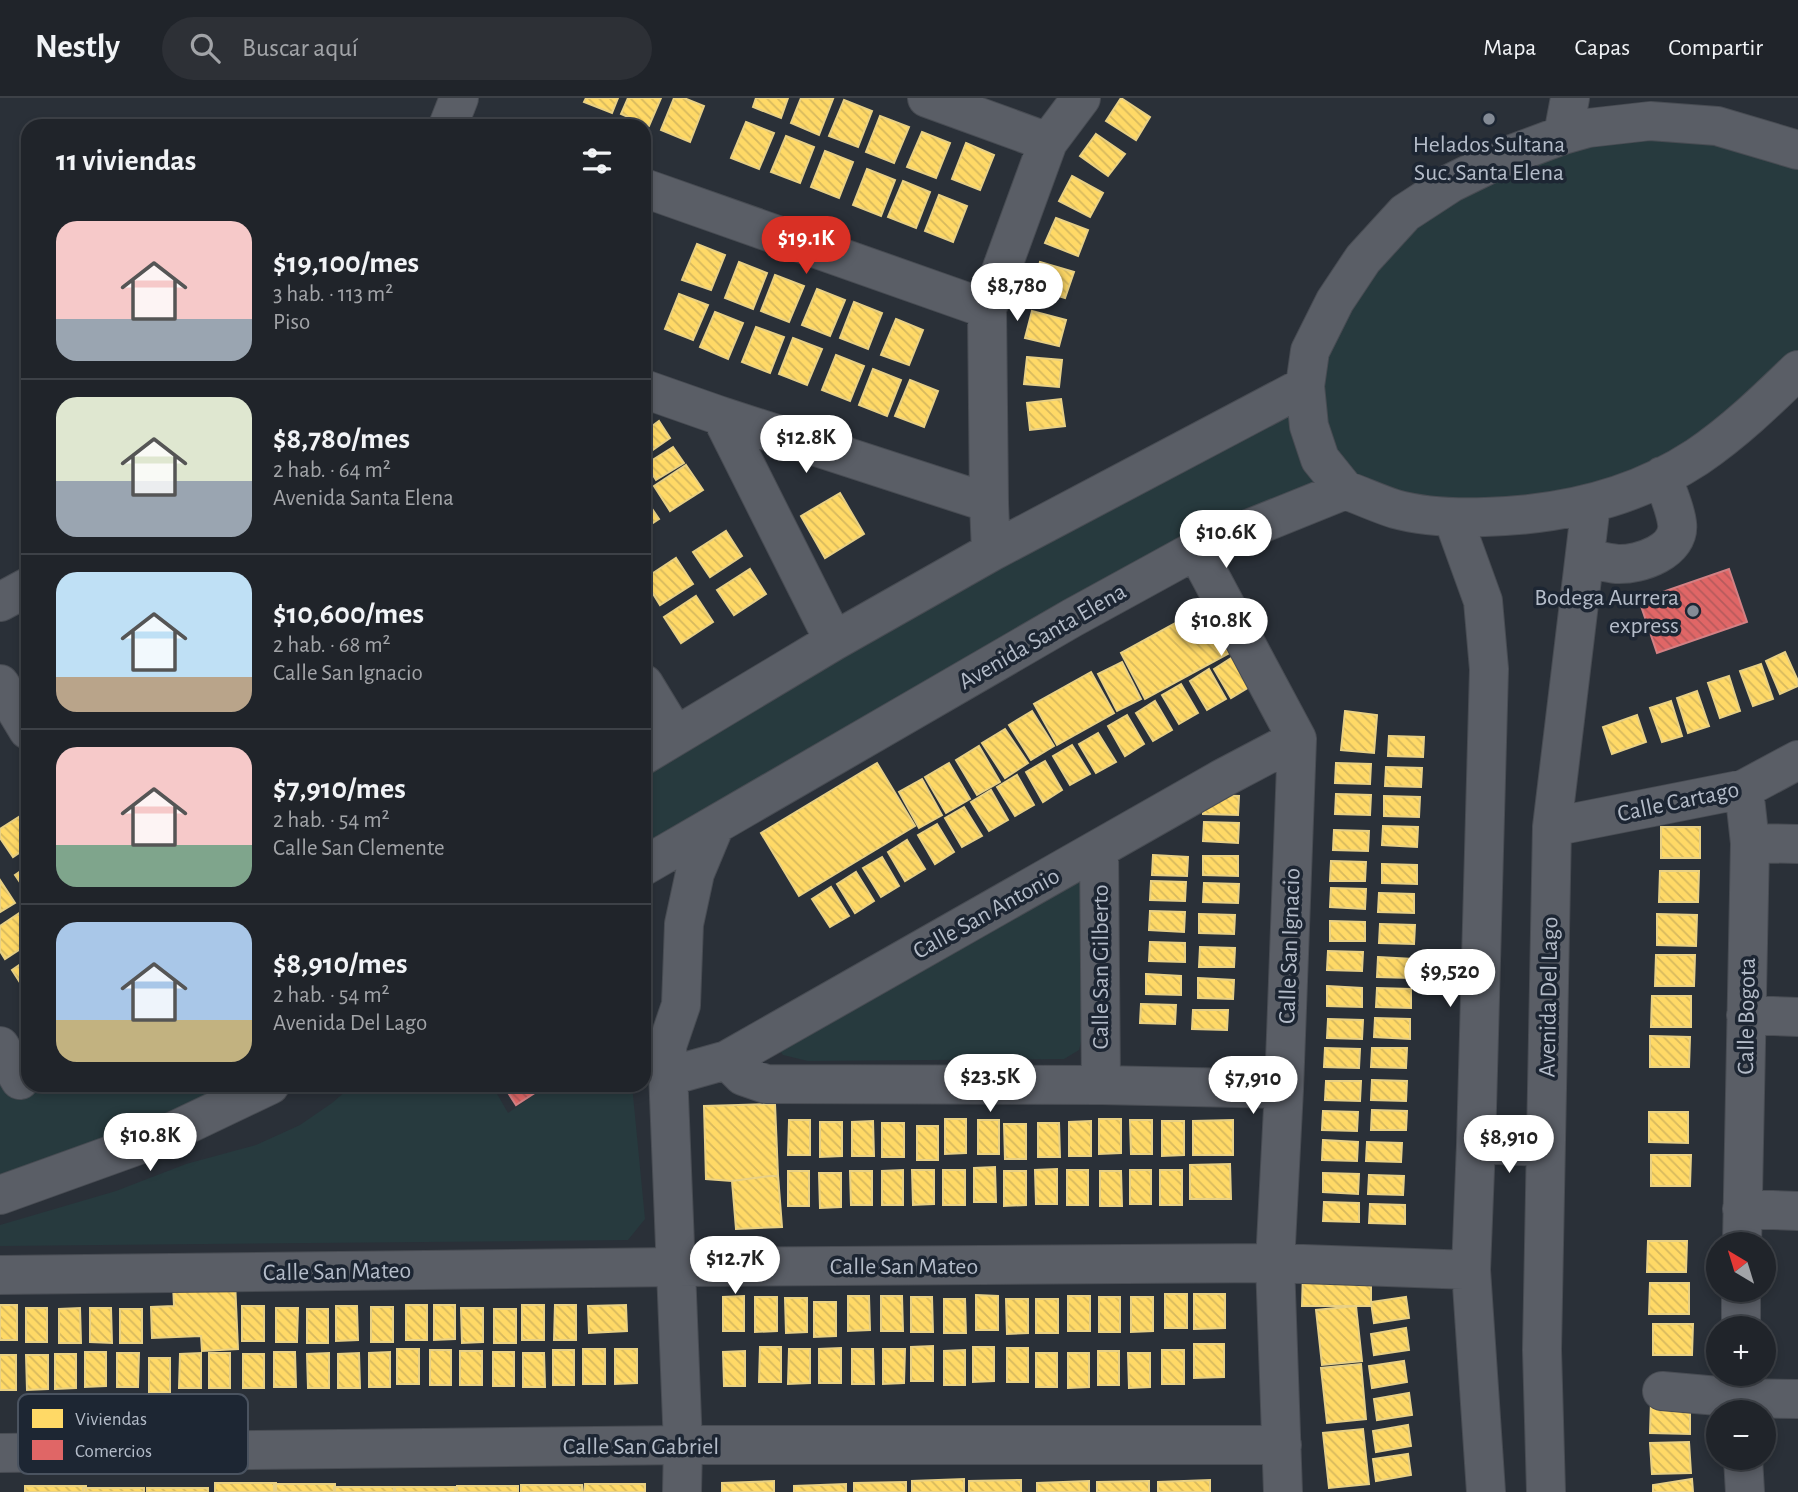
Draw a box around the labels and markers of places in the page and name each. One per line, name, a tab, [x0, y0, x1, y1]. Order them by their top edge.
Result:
marker: Helados Sultana Suc. Santa Elena	[1481, 111, 1497, 127]
place label: Helados Sultana Suc. Santa Elena	[1413, 133, 1565, 185]
pin: $19.1K	[749, 216, 863, 276]
pin: $8,780	[960, 264, 1074, 323]
pin: $12.8K	[749, 416, 863, 475]
pin: $10.6K	[1169, 510, 1283, 570]
place label: Bodega Aurrera express	[1534, 586, 1679, 638]
pin: $10.8K	[1164, 598, 1278, 658]
marker: Bodega Aurrera express	[1685, 603, 1701, 619]
pin: $9,520	[1393, 950, 1507, 1009]
pin: $23.5K	[933, 1054, 1047, 1114]
pin: $7,910	[1196, 1056, 1310, 1116]
pin: $10.8K	[93, 1114, 207, 1173]
pin: $8,910	[1452, 1116, 1566, 1175]
pin: $12.7K	[678, 1236, 792, 1296]

